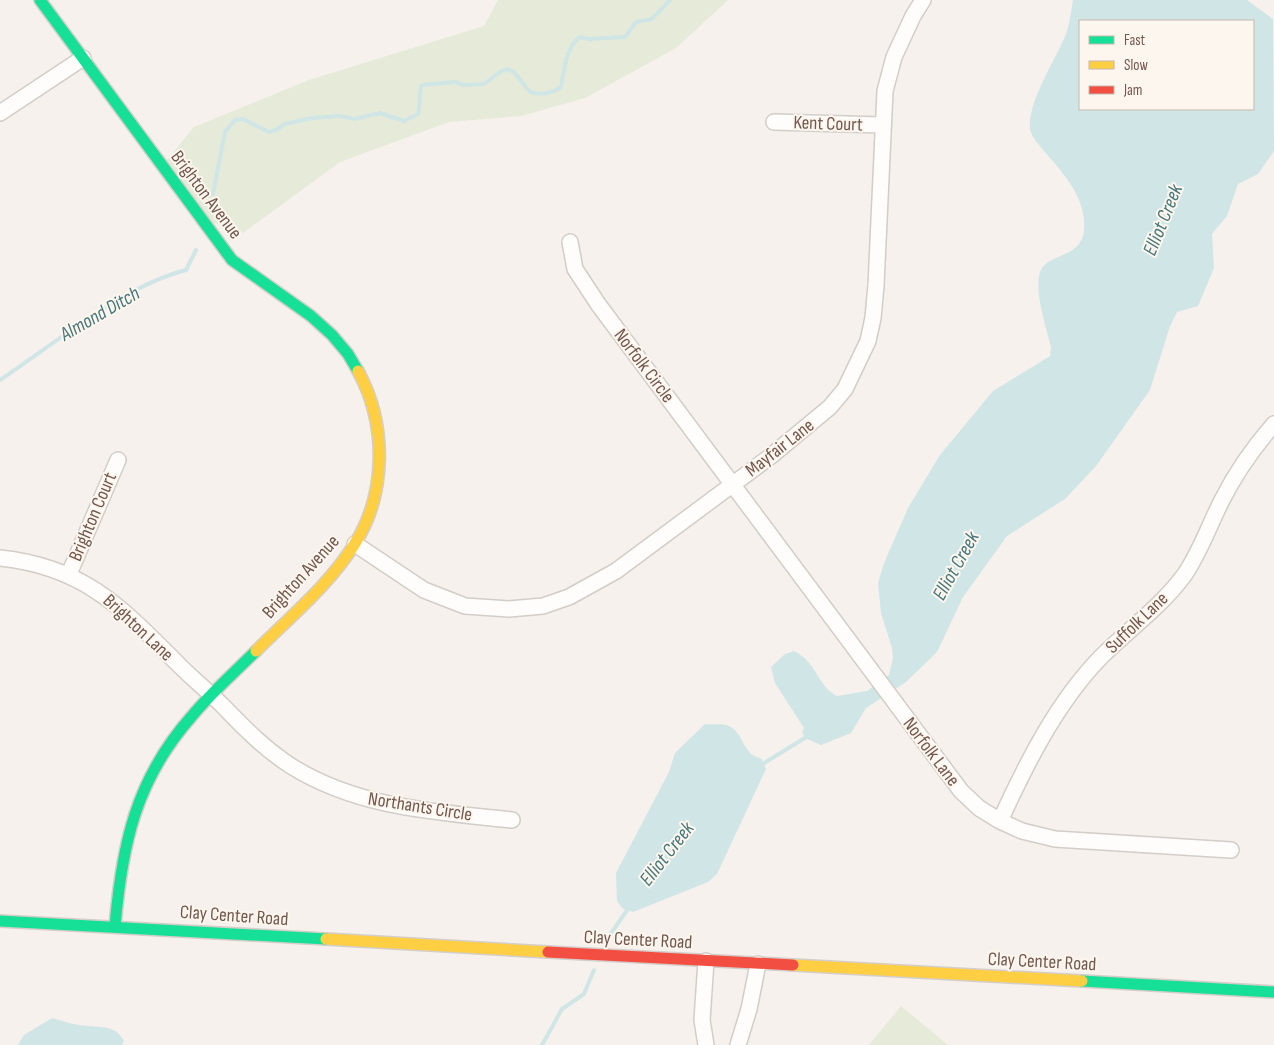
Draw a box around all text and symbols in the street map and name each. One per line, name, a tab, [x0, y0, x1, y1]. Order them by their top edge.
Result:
legend	[1079, 20, 1254, 110]
text: Fast	[1124, 31, 1146, 50]
text: Slow	[1124, 56, 1148, 75]
text: Jam	[1123, 81, 1142, 100]
street label: Kent Court	[793, 111, 863, 137]
street label: Brighton Avenue	[165, 146, 247, 244]
water label: Elliot Creek	[1138, 180, 1188, 259]
water label: Almond Ditch	[55, 282, 144, 347]
street label: Norfolk Circle	[609, 324, 679, 408]
street label: Mayfair Lane	[741, 414, 819, 482]
street label: Brighton Court	[64, 469, 122, 565]
water label: Elliot Creek	[927, 527, 985, 604]
street label: Brighton Avenue	[258, 530, 344, 624]
street label: Suffolk Lane	[1101, 588, 1173, 658]
street label: Brighton Lane	[98, 590, 178, 666]
street label: Norfolk Lane	[898, 713, 964, 791]
street label: Northants Circle	[366, 787, 474, 827]
water label: Elliot Creek	[635, 817, 700, 891]
street label: Clay Center Road	[179, 901, 289, 931]
street label: Clay Center Road	[583, 926, 693, 954]
street label: Clay Center Road	[987, 948, 1097, 976]

